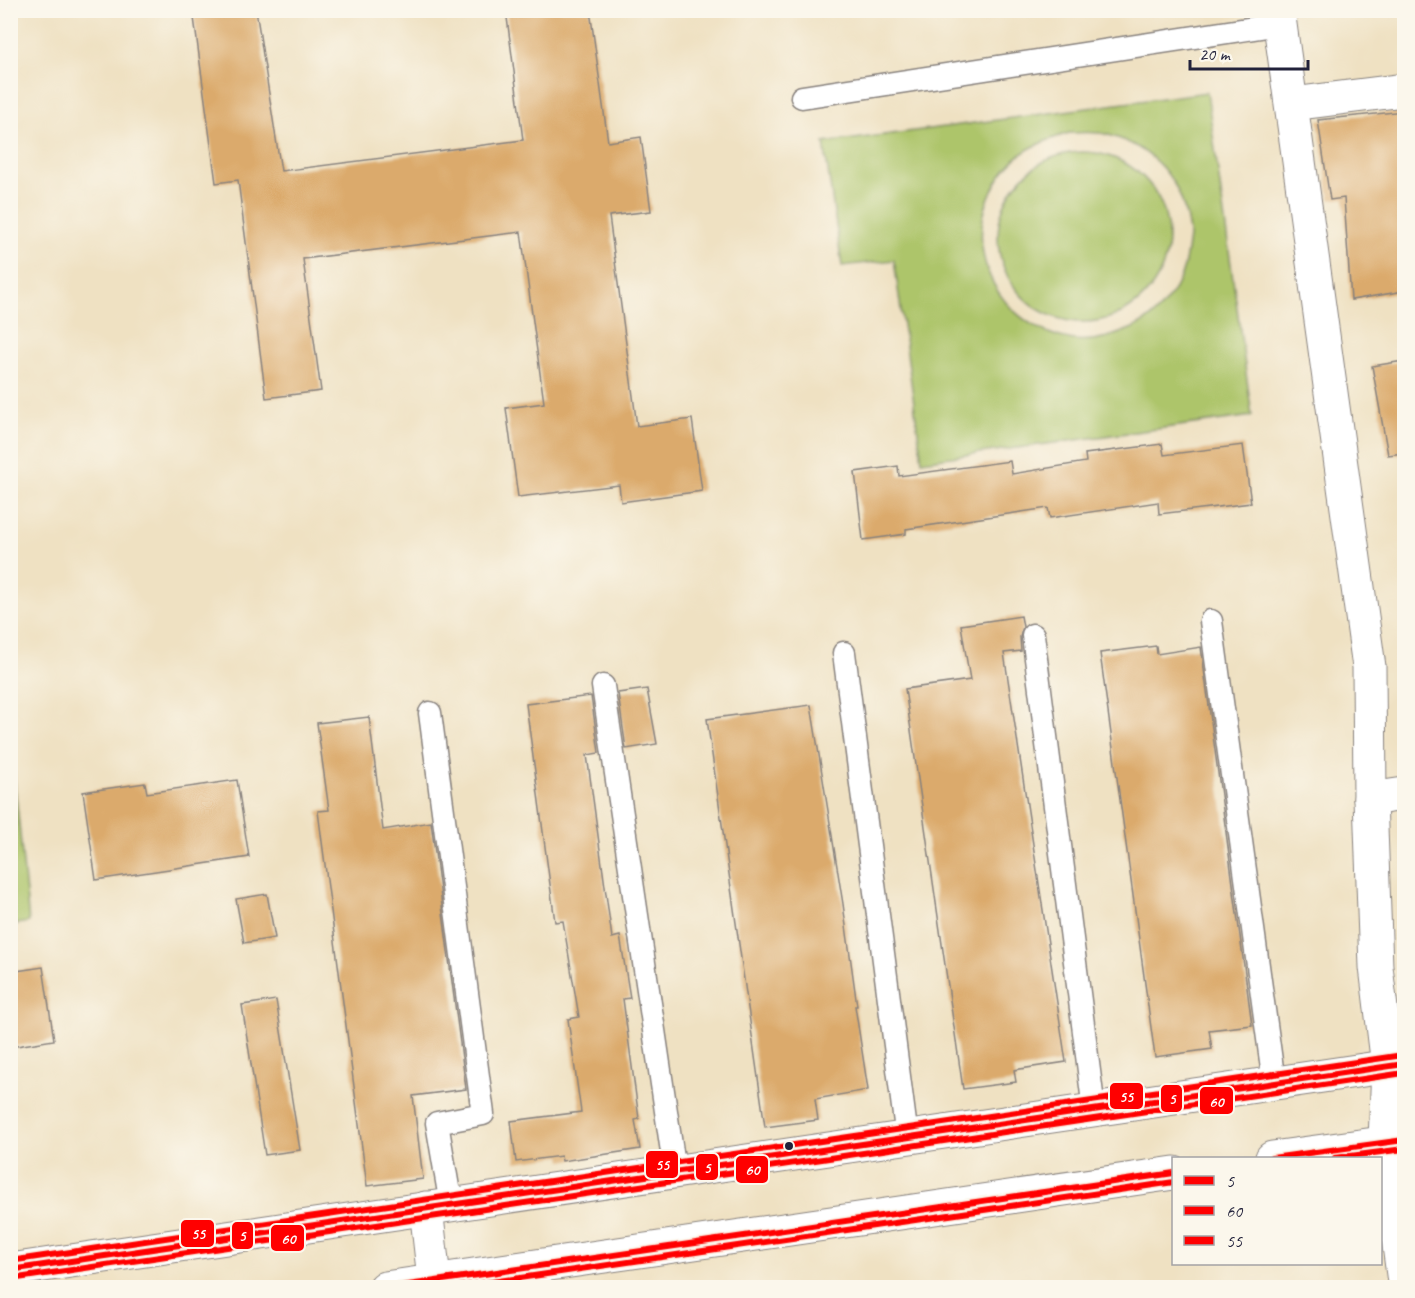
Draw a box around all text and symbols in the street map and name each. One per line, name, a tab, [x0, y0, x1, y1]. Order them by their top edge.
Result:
scale bar	[1190, 33, 1308, 71]
text: 20 m	[1199, 43, 1232, 65]
line badge: 55	[1109, 1082, 1144, 1110]
line badge: 5	[1160, 1084, 1183, 1113]
line badge: 60	[1199, 1086, 1234, 1115]
text: 55	[1119, 1087, 1135, 1107]
text: 5	[1169, 1089, 1178, 1109]
text: 60	[1209, 1092, 1225, 1112]
unlabelled marker	[783, 1140, 795, 1152]
line badge: 55	[645, 1150, 679, 1179]
line badge: 5	[695, 1153, 719, 1181]
text: 55	[655, 1155, 671, 1175]
line badge: 60	[735, 1155, 769, 1184]
legend	[1172, 1157, 1382, 1265]
text: 5	[704, 1158, 713, 1178]
text: 60	[745, 1160, 761, 1180]
text: 5	[1226, 1170, 1235, 1192]
text: 60	[1226, 1200, 1244, 1222]
line badge: 55	[180, 1219, 215, 1248]
line badge: 5	[231, 1221, 254, 1250]
text: 55	[191, 1224, 207, 1244]
line badge: 60	[270, 1224, 305, 1252]
text: 5	[239, 1226, 248, 1246]
text: 60	[281, 1229, 297, 1249]
text: 55	[1226, 1230, 1243, 1252]

